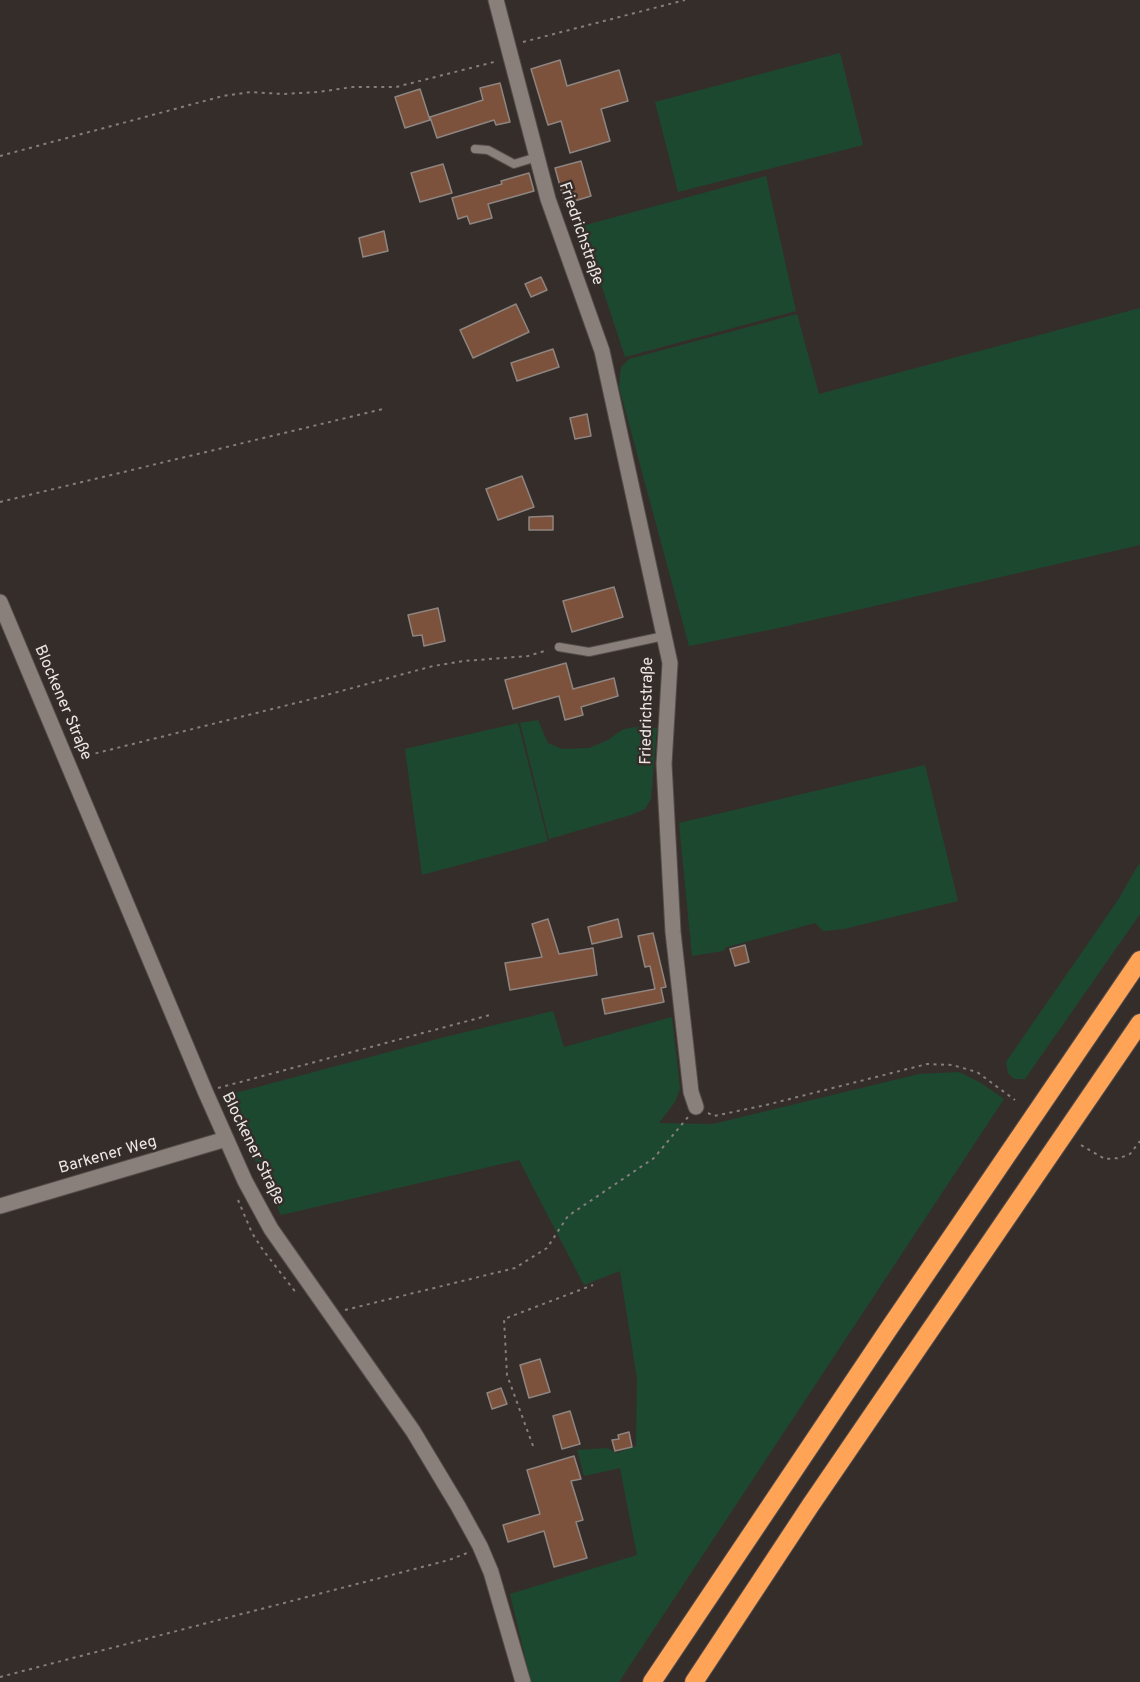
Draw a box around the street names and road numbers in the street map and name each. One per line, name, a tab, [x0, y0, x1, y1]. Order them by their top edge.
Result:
street label: Friedrichstraße	[553, 180, 607, 288]
street label: Blockener Straße	[29, 643, 95, 763]
street label: Friedrichstraße	[637, 657, 659, 765]
street label: Blockener Straße	[216, 1089, 288, 1209]
street label: Barkener Weg	[57, 1133, 159, 1179]

